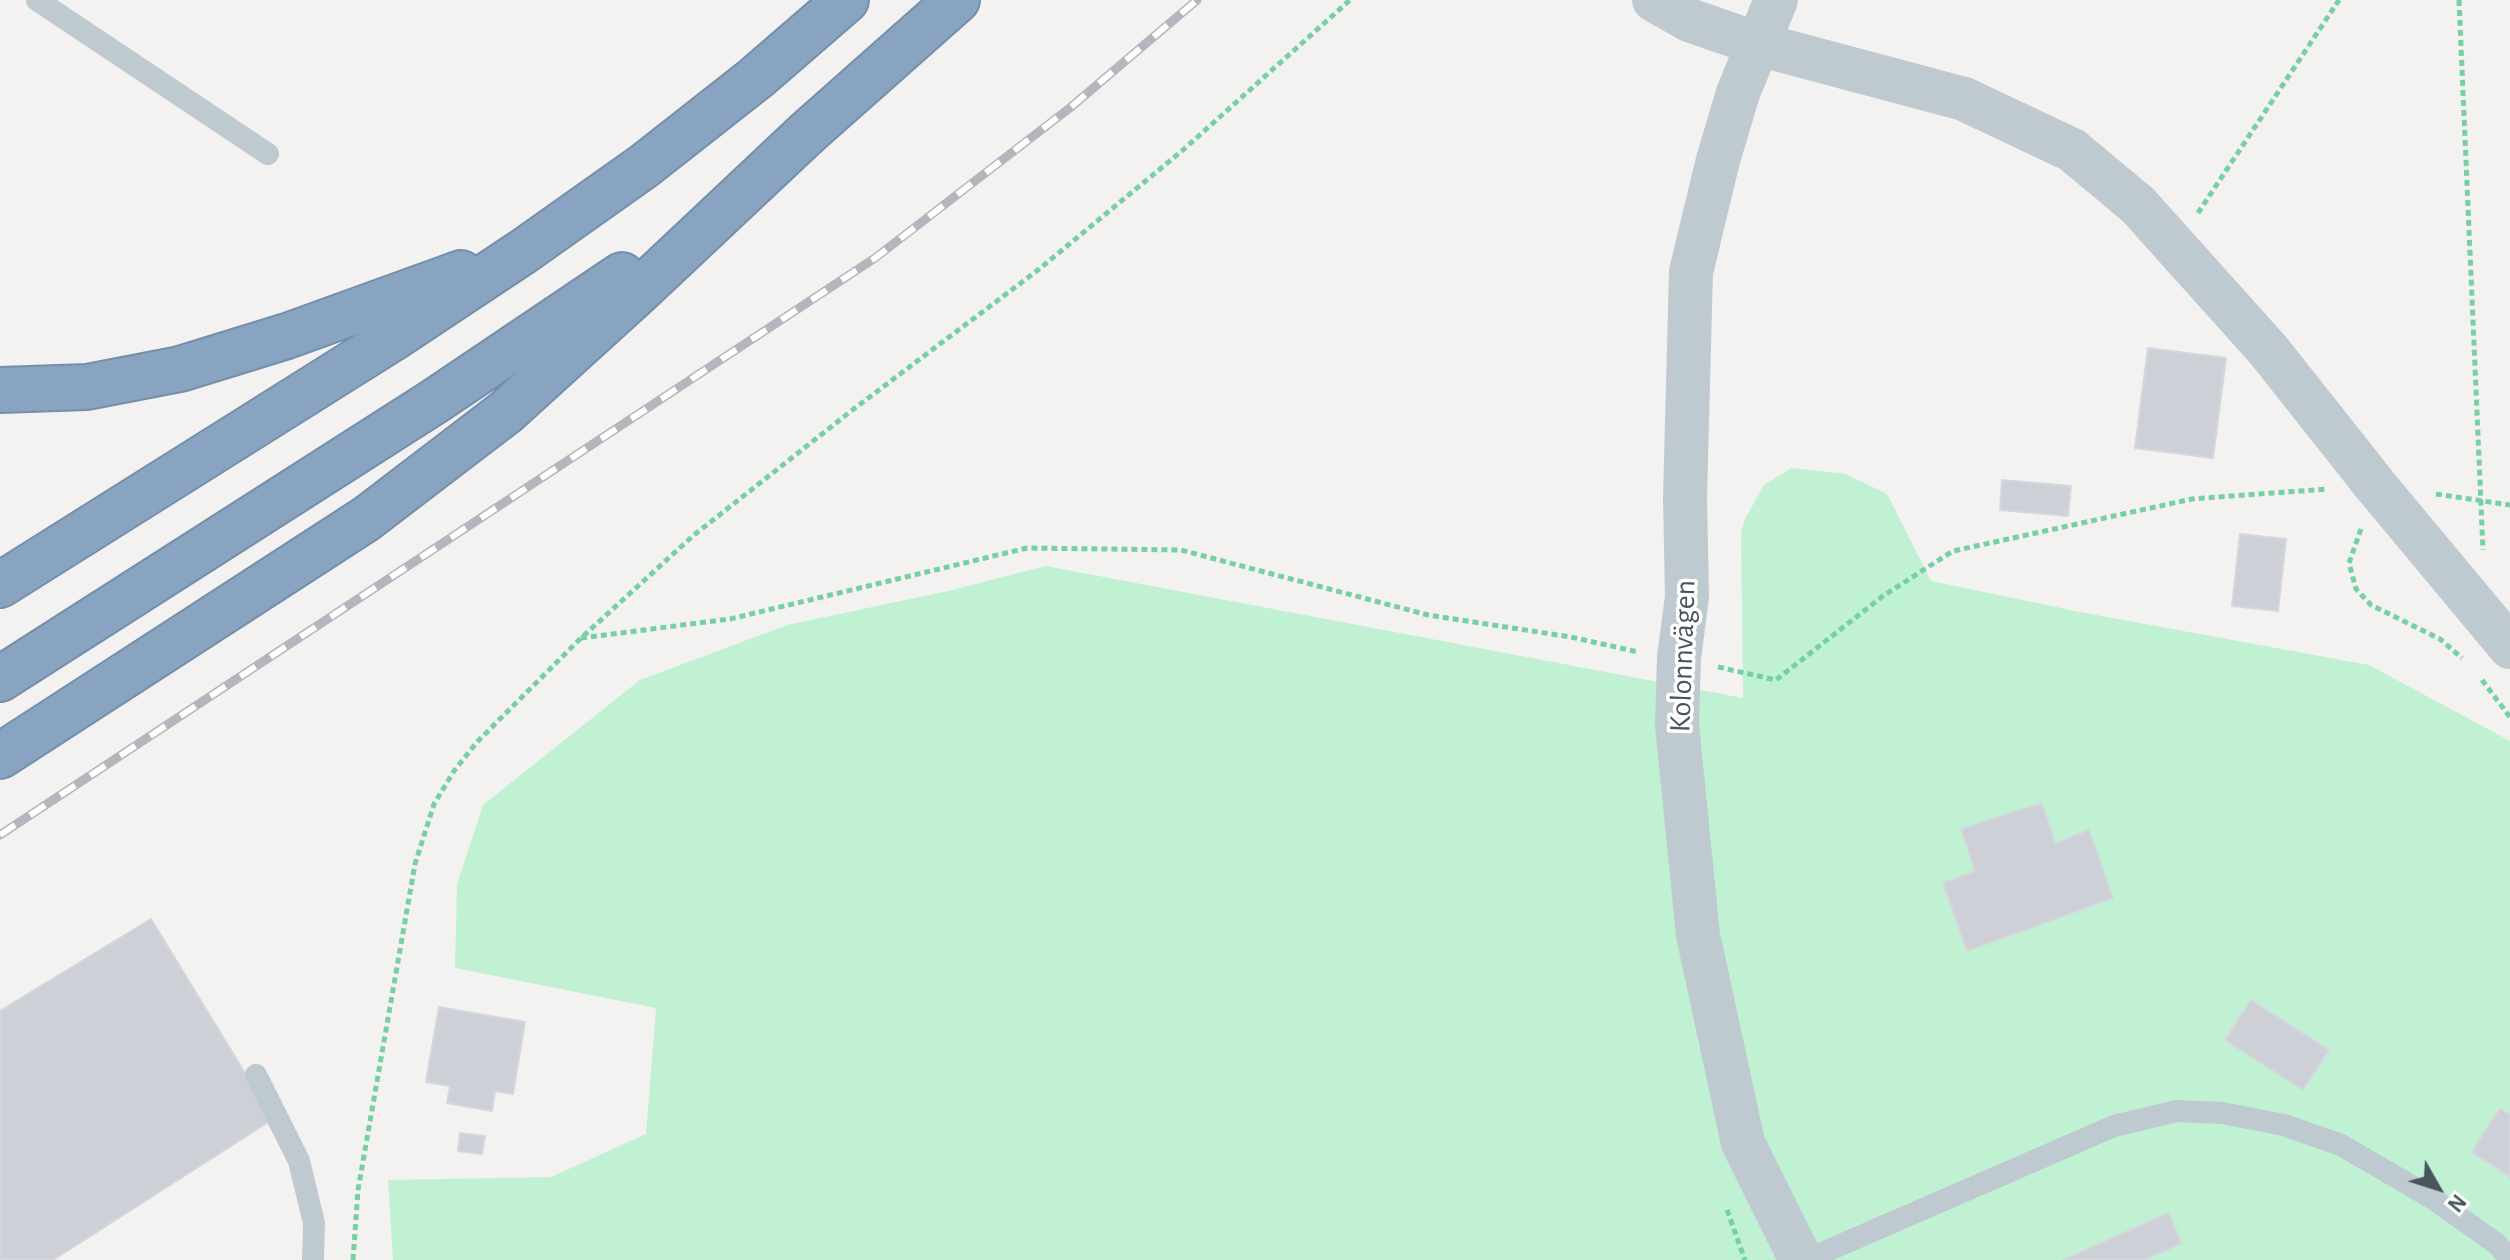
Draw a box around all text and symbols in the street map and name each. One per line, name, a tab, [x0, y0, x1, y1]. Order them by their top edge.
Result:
street label: Kolonnvägen	[1662, 579, 1704, 733]
north arrow	[2398, 1148, 2478, 1228]
text: N	[2443, 1190, 2470, 1216]

